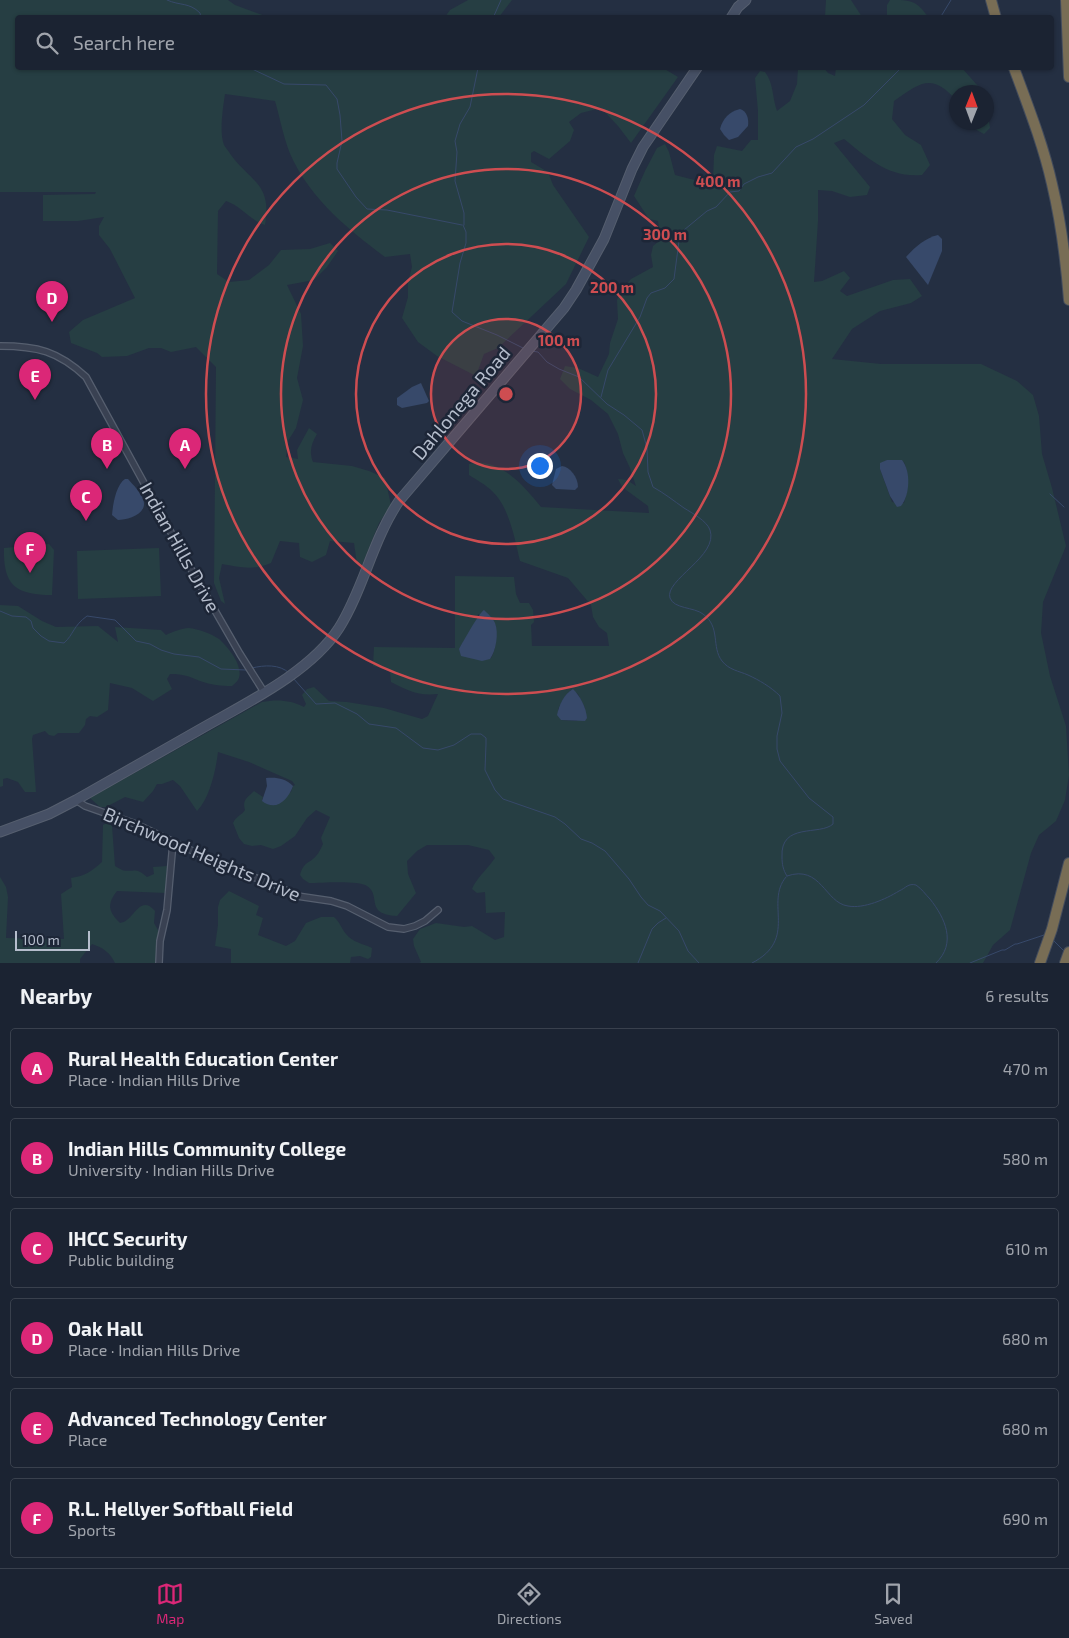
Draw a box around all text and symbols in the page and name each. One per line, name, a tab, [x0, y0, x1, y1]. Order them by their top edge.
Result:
search box	[15, 15, 1054, 70]
icon: search	[33, 29, 61, 57]
text: Search here	[73, 31, 175, 54]
north arrow	[949, 85, 994, 130]
text: 400 m	[696, 172, 740, 190]
text: 300 m	[643, 225, 687, 243]
text: 200 m	[590, 278, 634, 296]
pin: D	[36, 281, 68, 322]
text: 100 m	[538, 331, 580, 349]
street label: Dahlonega Road	[407, 341, 515, 464]
pin: E	[19, 359, 51, 400]
centre of rings	[497, 385, 515, 403]
pin: B	[91, 428, 123, 469]
pin: A	[169, 428, 201, 469]
your location	[527, 453, 553, 479]
street label: Indian Hills Drive	[135, 478, 226, 616]
pin: C	[70, 480, 102, 521]
pin: F	[14, 532, 46, 573]
street label: Birchwood Heights Drive	[100, 802, 304, 906]
scale bar	[15, 928, 90, 951]
text: 100 m	[22, 931, 60, 948]
text: Nearby	[20, 983, 92, 1008]
text: 6 results	[985, 986, 1049, 1005]
text: Rural Health Education Center	[68, 1047, 338, 1070]
text: A	[32, 1059, 42, 1078]
text: 470 m	[1003, 1059, 1048, 1078]
text: Place · Indian Hills Drive	[68, 1070, 240, 1089]
text: Indian Hills Community College	[68, 1137, 346, 1160]
text: B	[32, 1149, 42, 1168]
text: 580 m	[1002, 1149, 1048, 1168]
text: University · Indian Hills Drive	[68, 1160, 275, 1179]
text: IHCC Security	[68, 1227, 188, 1250]
text: C	[32, 1239, 42, 1258]
text: 610 m	[1005, 1239, 1048, 1258]
text: Public building	[68, 1250, 174, 1269]
text: Oak Hall	[68, 1317, 143, 1340]
text: D	[32, 1329, 42, 1348]
text: 680 m	[1002, 1329, 1048, 1348]
text: Place · Indian Hills Drive	[68, 1340, 240, 1359]
text: Advanced Technology Center	[68, 1407, 327, 1430]
text: E	[32, 1419, 42, 1438]
text: 680 m	[1002, 1419, 1048, 1438]
text: Place	[68, 1430, 107, 1449]
text: R.L. Hellyer Softball Field	[68, 1497, 293, 1520]
text: F	[33, 1509, 41, 1528]
text: 690 m	[1002, 1509, 1048, 1528]
text: Sports	[68, 1520, 116, 1539]
tab: Map	[156, 1580, 184, 1627]
tab: Directions	[497, 1580, 562, 1627]
tab: Saved	[874, 1580, 913, 1627]

